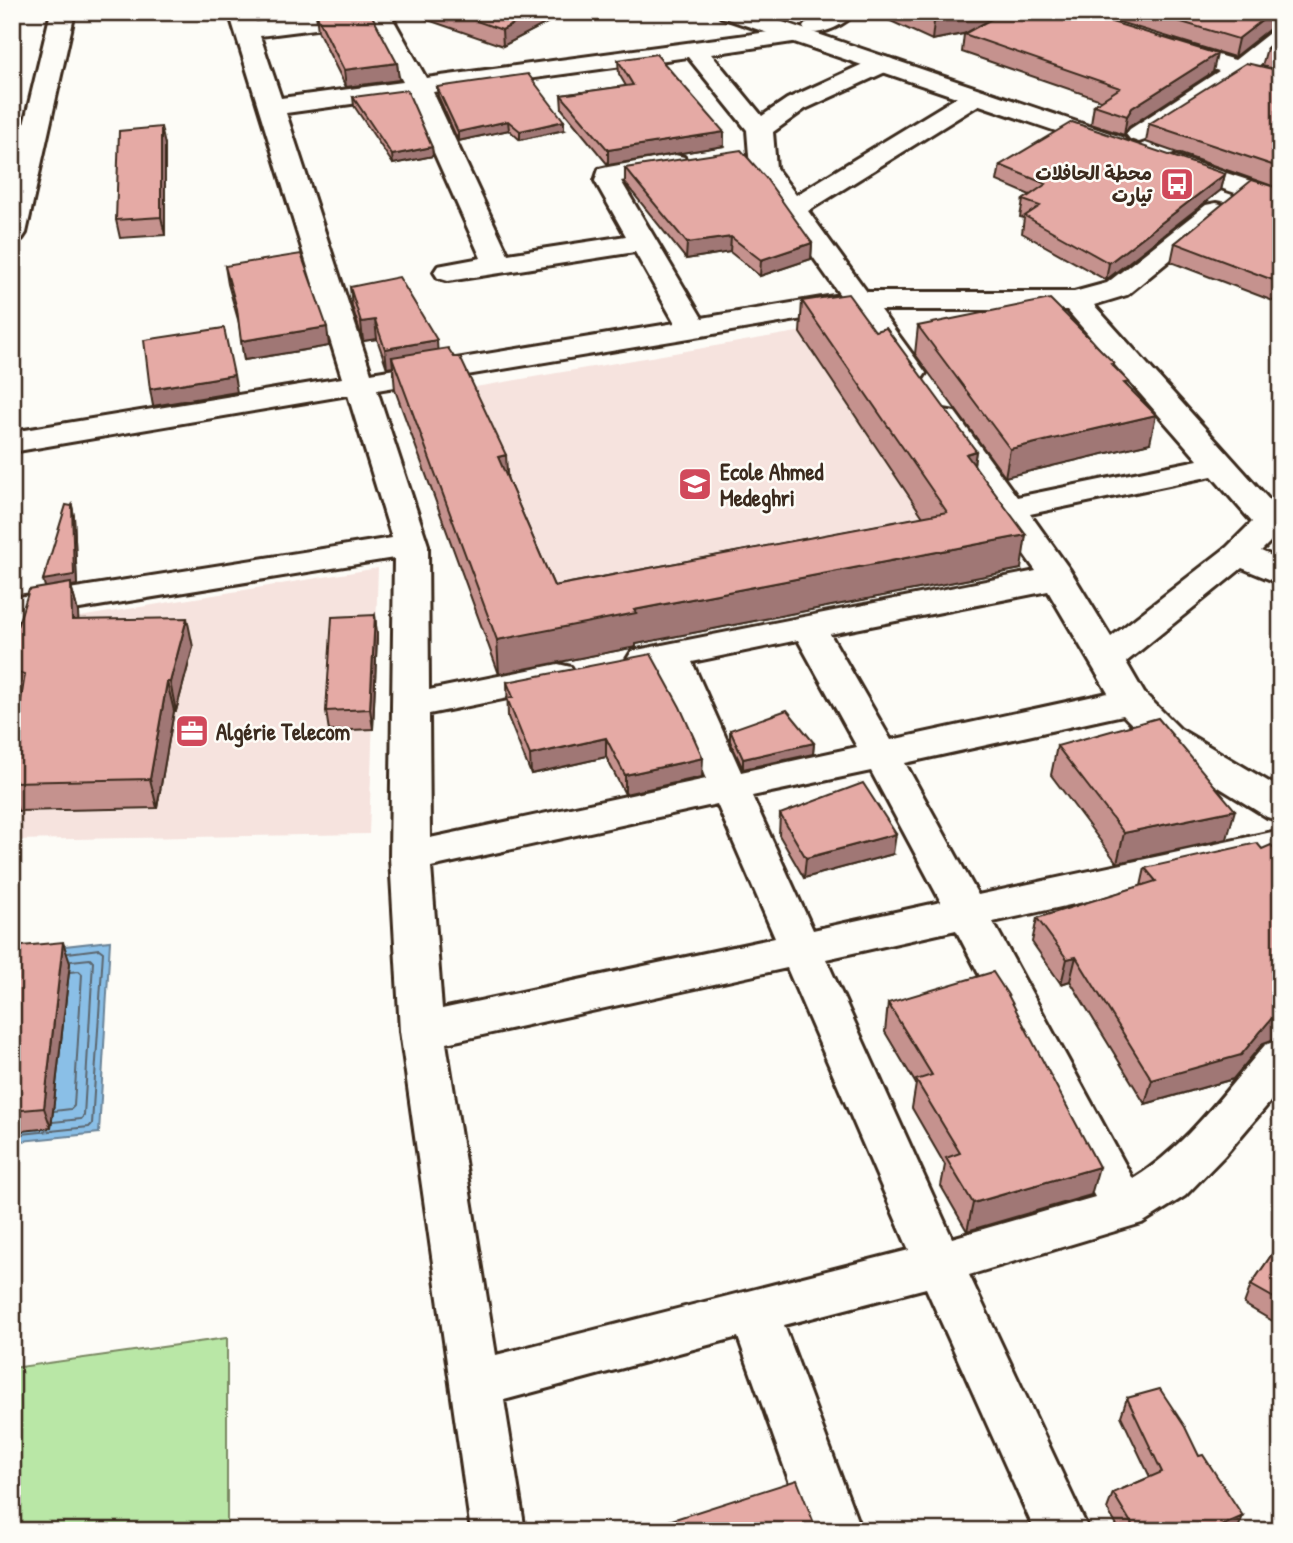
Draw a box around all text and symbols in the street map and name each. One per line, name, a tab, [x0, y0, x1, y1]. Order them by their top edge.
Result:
place label: محطة الحافلات تيارت	[1035, 160, 1153, 208]
bus stop icon: محطة الحافلات تيارت	[1158, 165, 1196, 203]
place label: Ecole Ahmed Medeghri	[720, 456, 824, 514]
school or university icon: Ecole Ahmed Medeghri	[676, 465, 714, 503]
office icon: Algérie Telecom	[173, 712, 211, 750]
place label: Algérie Telecom	[216, 716, 351, 748]

